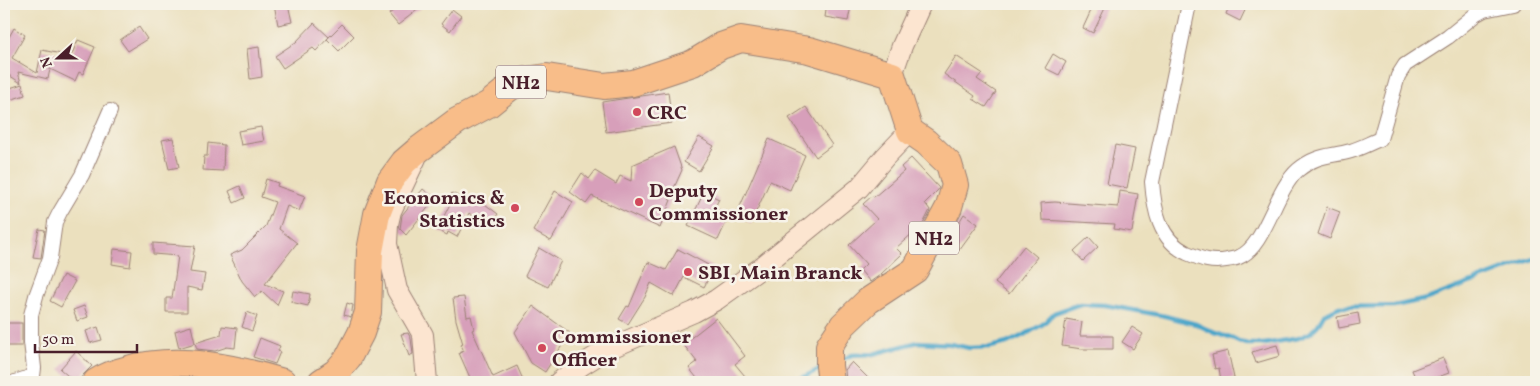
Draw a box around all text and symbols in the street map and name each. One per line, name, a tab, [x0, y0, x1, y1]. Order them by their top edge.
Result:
north arrow	[32, 32, 82, 82]
text: N	[37, 54, 58, 70]
road number: NH2	[496, 65, 546, 98]
place label: CRC	[647, 100, 687, 128]
marker: CRC	[631, 106, 643, 118]
place label: Deputy Commissioner	[649, 178, 788, 229]
place label: Economics & Statistics	[384, 185, 505, 236]
marker: Deputy Commissioner	[633, 196, 645, 208]
marker: Economics & Statistics	[509, 202, 521, 214]
road number: NH2	[909, 222, 959, 254]
place label: SBI, Main Branck	[698, 260, 862, 288]
marker: SBI, Main Branck	[682, 266, 694, 278]
scale bar	[35, 321, 138, 353]
place label: Commissioner Officer	[552, 324, 691, 375]
text: 50 m	[42, 330, 74, 351]
marker: Commissioner Officer	[536, 342, 548, 354]

